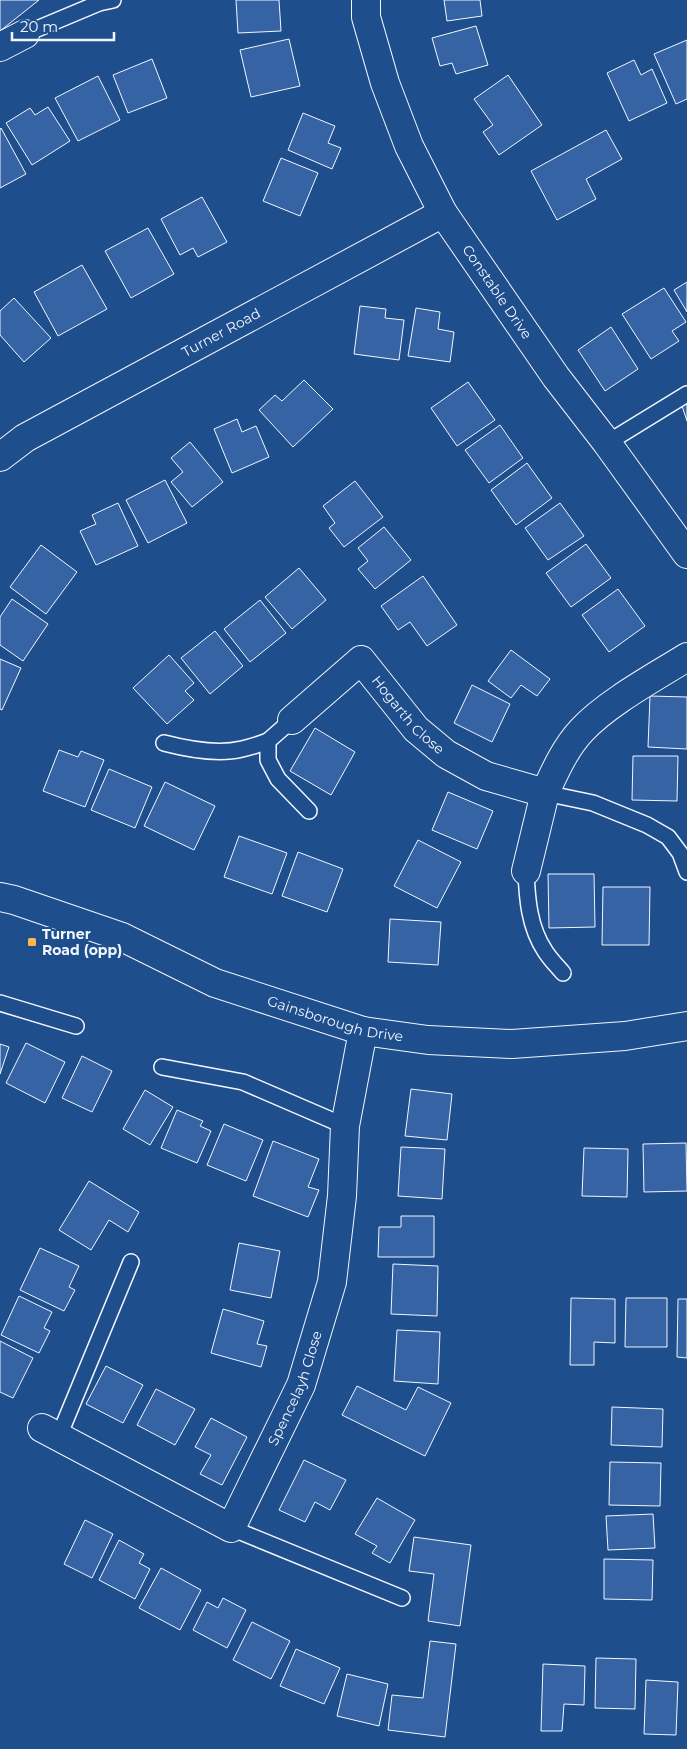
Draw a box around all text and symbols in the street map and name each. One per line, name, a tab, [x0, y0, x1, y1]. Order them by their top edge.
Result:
scale bar	[12, 10, 115, 42]
text: 20 m	[20, 17, 58, 36]
street label: Constable Drive	[459, 241, 536, 342]
street label: Turner Road	[179, 304, 263, 361]
street label: Hogarth Close	[368, 672, 448, 758]
place label: Turner Road (opp)	[42, 925, 122, 959]
marker: Turner Road (opp)	[26, 936, 38, 948]
street label: Gainsborough Drive	[265, 992, 404, 1045]
street label: Spencelayh Close	[264, 1329, 326, 1449]

